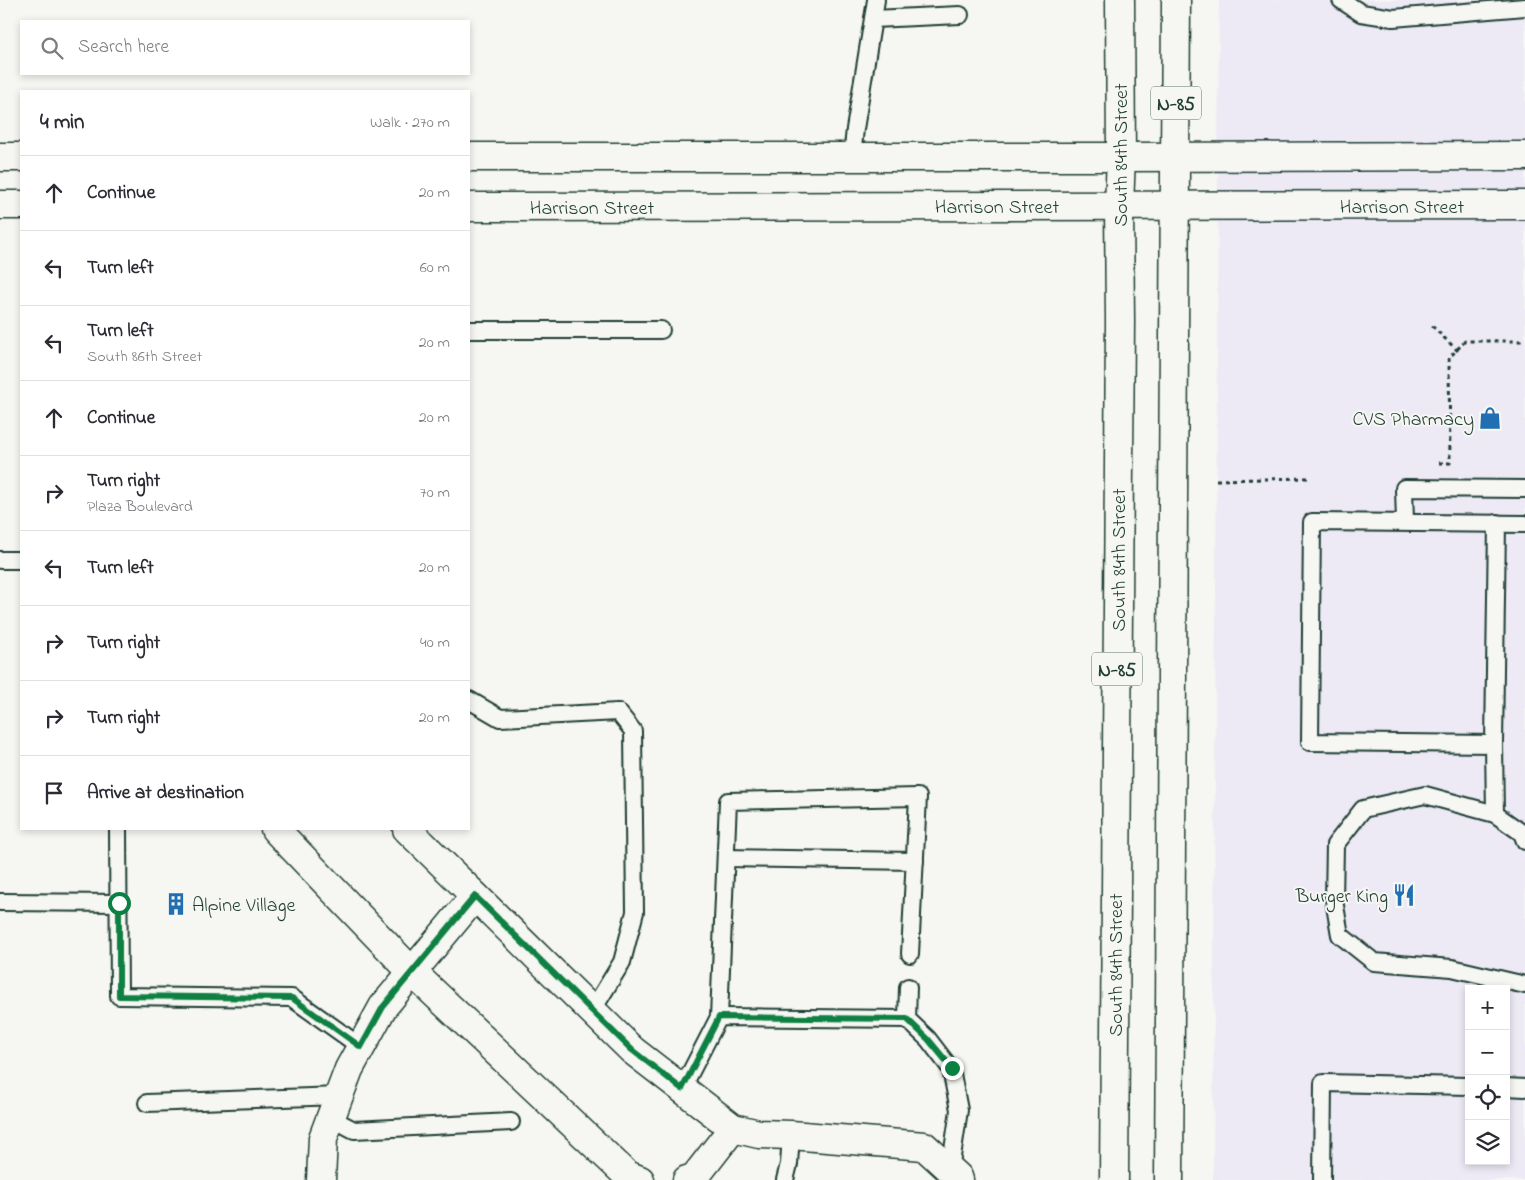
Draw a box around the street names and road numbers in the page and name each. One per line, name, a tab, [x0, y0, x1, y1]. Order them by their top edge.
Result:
street label: South 84th Street	[1108, 83, 1137, 227]
road number: N-85	[1151, 86, 1201, 120]
street label: Harrison Street	[935, 194, 1059, 223]
street label: Harrison Street	[1340, 194, 1464, 223]
street label: Harrison Street	[530, 195, 654, 224]
street label: South 84th Street	[1106, 488, 1135, 632]
road number: N-85	[1092, 652, 1142, 686]
street label: South 84th Street	[1103, 893, 1132, 1037]

